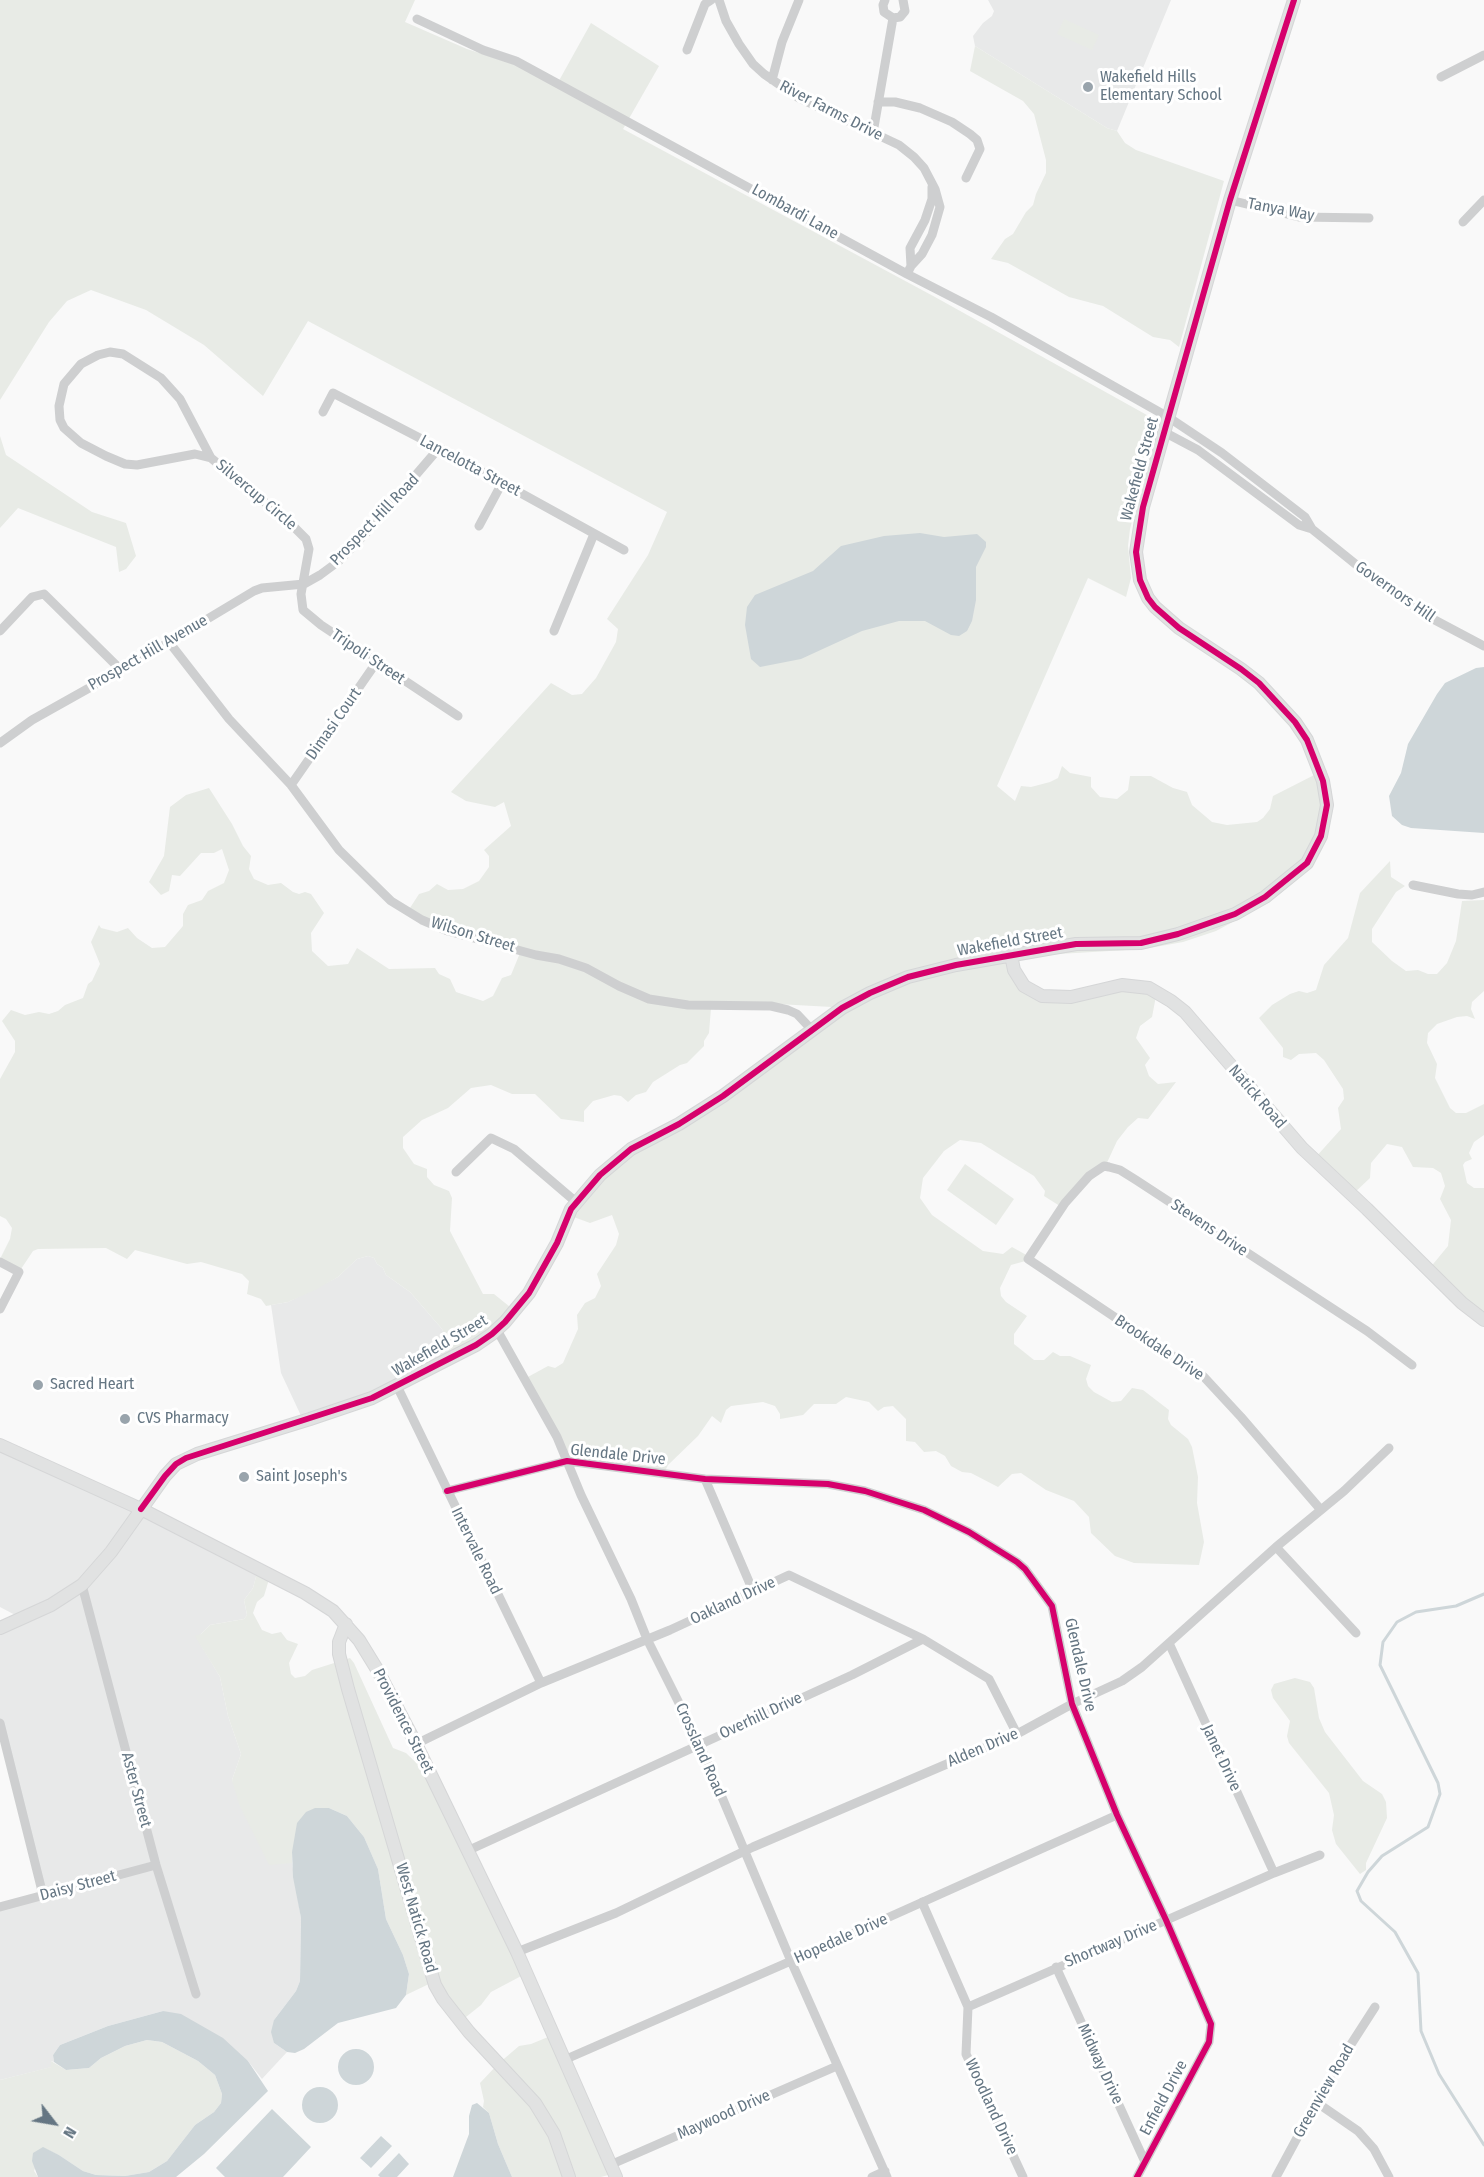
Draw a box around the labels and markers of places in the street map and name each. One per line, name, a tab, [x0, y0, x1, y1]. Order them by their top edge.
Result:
place label: Wakefield Hills Elementary School	[1100, 68, 1222, 106]
marker: Wakefield Hills Elementary School	[1081, 80, 1095, 94]
place label: Sacred Heart	[50, 1375, 134, 1395]
marker: Sacred Heart	[31, 1378, 45, 1392]
place label: CVS Pharmacy	[137, 1409, 229, 1429]
marker: CVS Pharmacy	[118, 1412, 132, 1426]
place label: Saint Joseph's	[256, 1467, 347, 1487]
marker: Saint Joseph's	[237, 1470, 251, 1484]

